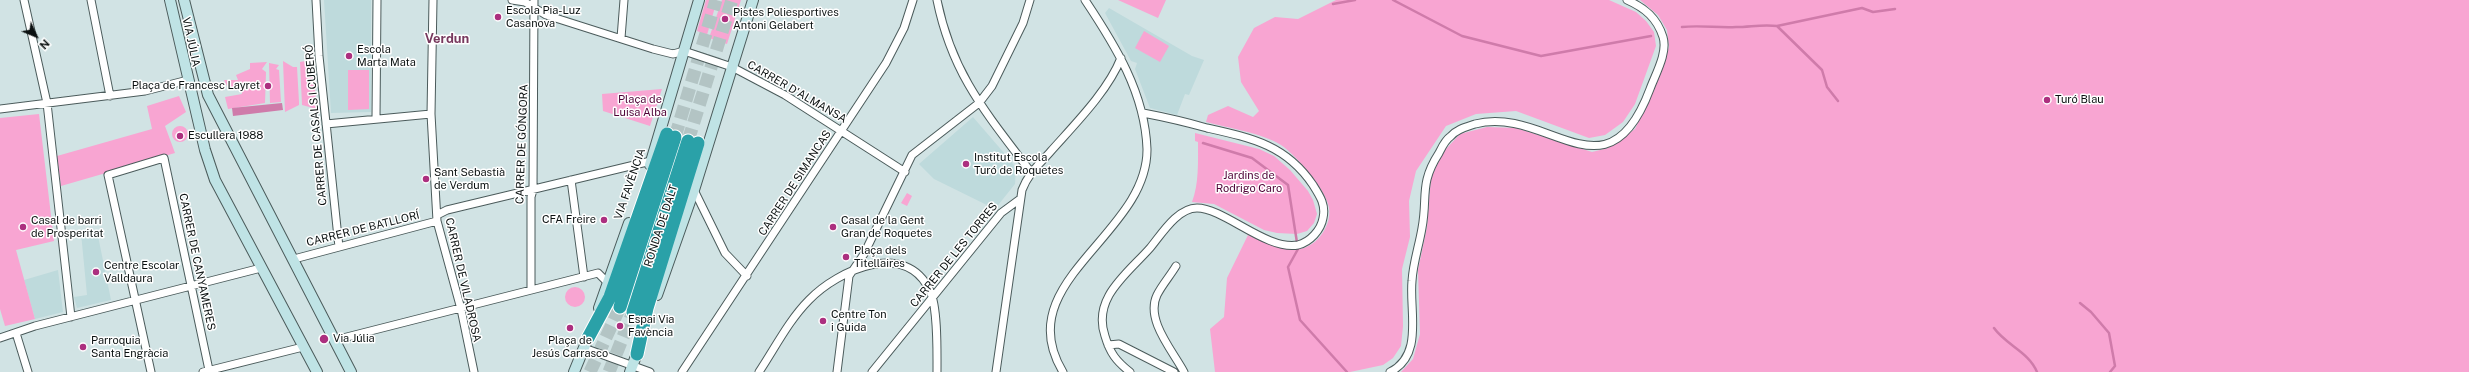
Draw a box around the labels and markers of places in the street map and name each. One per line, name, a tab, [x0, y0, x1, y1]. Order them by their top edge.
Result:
place label: Escola Pia-Luz Casanova	[506, 4, 580, 30]
place label: Pistes Poliesportives Antoni Gelabert	[733, 6, 839, 32]
marker: Escola Pia-Luz Casanova	[493, 12, 503, 22]
marker: Pistes Poliesportives Antoni Gelabert	[720, 14, 730, 24]
place label: Escola Marta Mata	[357, 43, 416, 69]
marker: Escola Marta Mata	[344, 51, 354, 61]
place label: Plaça de Francesc Layret	[132, 79, 260, 93]
marker: Plaça de Francesc Layret	[263, 81, 273, 91]
place label: Turó Blau	[2055, 93, 2104, 107]
marker: Turó Blau	[2042, 95, 2052, 105]
place label: Escullera 1988	[188, 129, 263, 143]
marker: Escullera 1988	[175, 131, 185, 141]
place label: Institut Escola Turó de Roquetes	[974, 151, 1063, 177]
marker: Institut Escola Turó de Roquetes	[961, 159, 971, 169]
place label: Sant Sebastià de Verdum	[434, 166, 505, 192]
marker: Sant Sebastià de Verdum	[421, 174, 431, 184]
place label: CFA Freire	[542, 213, 596, 227]
place label: Casal de barri de Prosperitat	[31, 214, 104, 240]
place label: Casal de la Gent Gran de Roquetes	[841, 214, 932, 240]
marker: CFA Freire	[599, 215, 609, 225]
marker: Casal de barri de Prosperitat	[18, 222, 28, 232]
marker: Casal de la Gent Gran de Roquetes	[828, 222, 838, 232]
place label: Plaça dels Titellaires	[854, 244, 907, 270]
marker: Plaça dels Titellaires	[841, 252, 851, 262]
place label: Centre Escolar Valldaura	[104, 259, 179, 285]
marker: Centre Escolar Valldaura	[91, 267, 101, 277]
place label: Centre Ton i Guida	[831, 308, 887, 334]
place label: Espai Via Favència	[628, 313, 674, 339]
marker: Centre Ton i Guida	[818, 316, 828, 326]
marker: Espai Via Favència	[615, 321, 625, 331]
marker: Plaça de Jesús Carrasco	[565, 323, 575, 333]
place label: Via Júlia	[333, 332, 375, 346]
marker: Via Júlia	[318, 333, 330, 345]
place label: Parroquia Santa Engràcia	[91, 334, 168, 360]
place label: Plaça de Jesús Carrasco	[532, 334, 608, 360]
marker: Parroquia Santa Engràcia	[78, 342, 88, 352]

